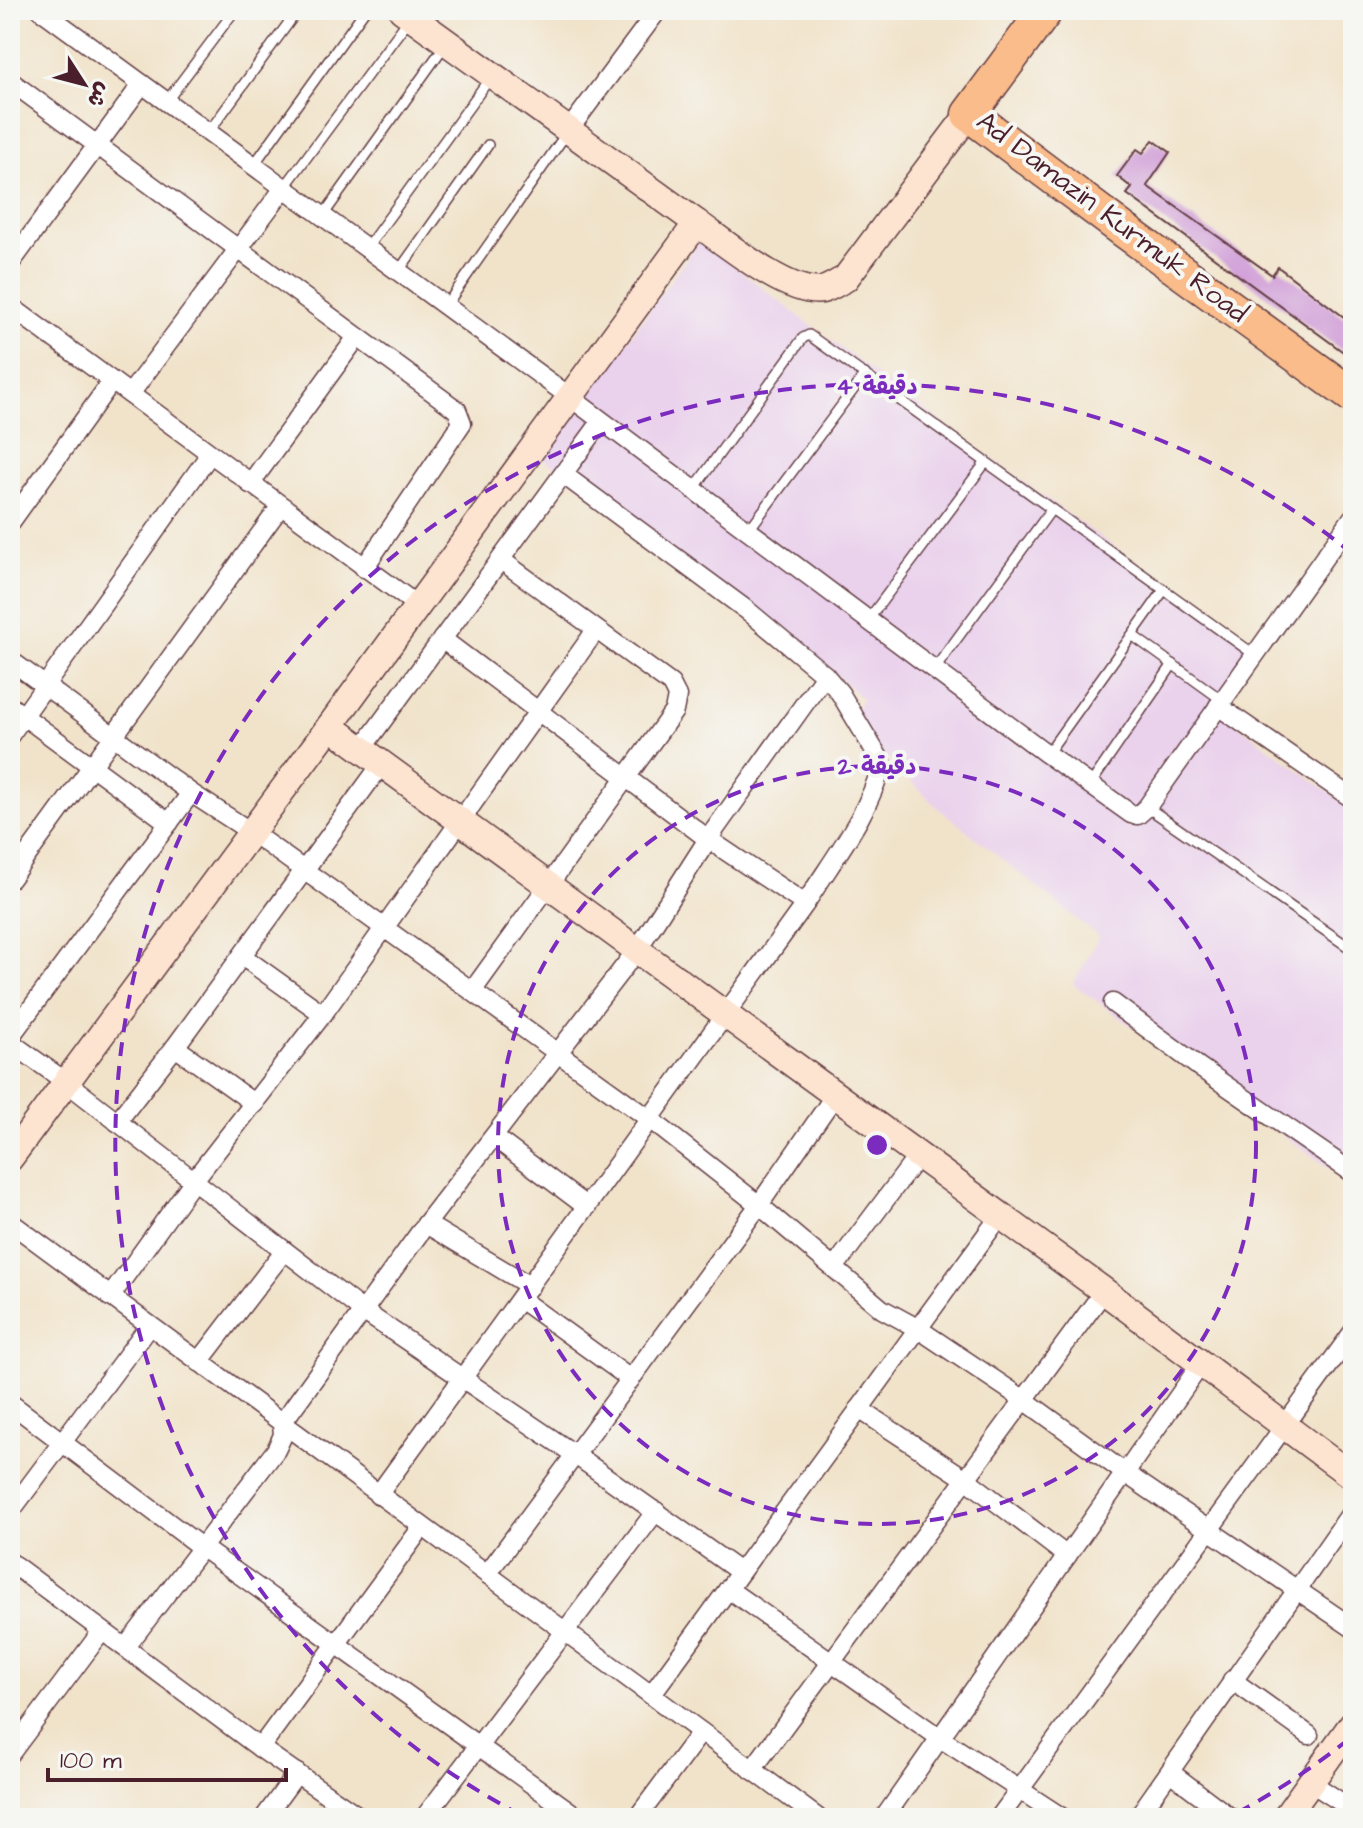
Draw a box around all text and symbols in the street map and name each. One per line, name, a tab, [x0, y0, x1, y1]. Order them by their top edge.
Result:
north arrow	[44, 44, 124, 124]
text: ش	[79, 76, 119, 114]
street label: Ad Damazin Kurmuk Road	[968, 102, 1256, 332]
text: 4 دقيقة	[836, 370, 918, 404]
text: 2 دقيقة	[837, 750, 916, 784]
centre of rings	[863, 1131, 891, 1159]
scale bar	[48, 1732, 286, 1782]
text: 100 m	[60, 1744, 122, 1778]

